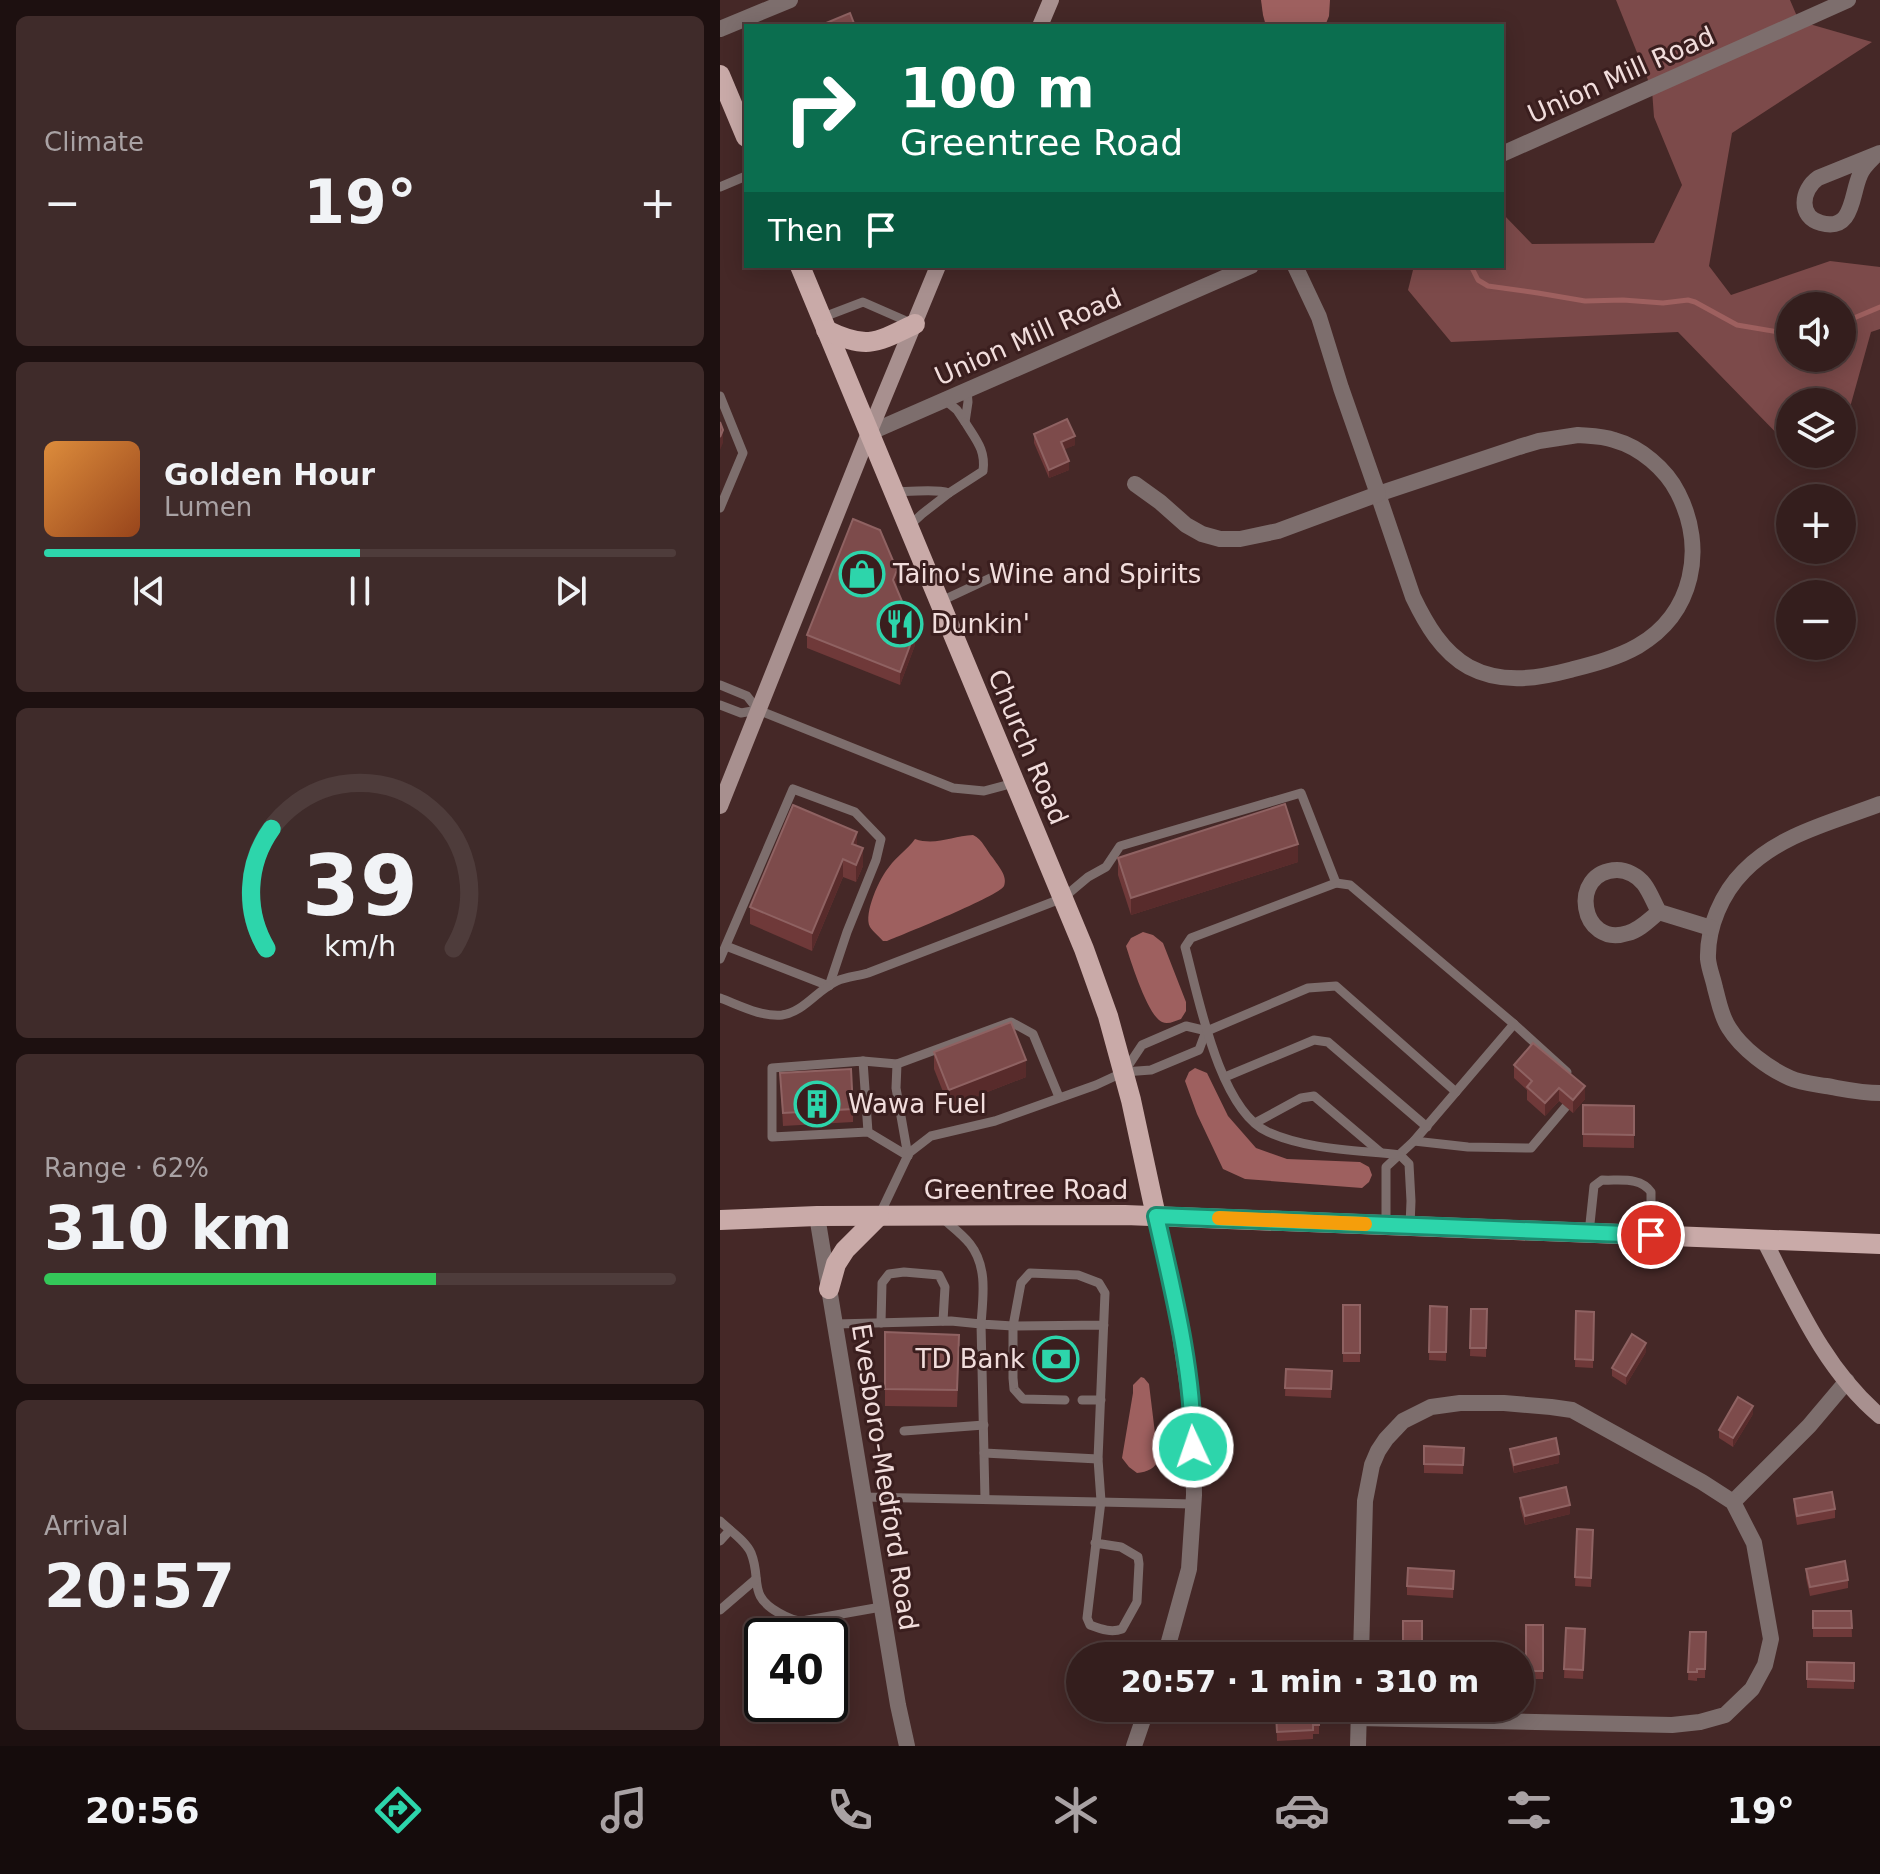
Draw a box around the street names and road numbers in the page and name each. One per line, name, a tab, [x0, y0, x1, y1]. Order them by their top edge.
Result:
street label: Union Mill Road	[1523, 20, 1719, 130]
street label: Union Mill Road	[930, 282, 1126, 392]
street label: Church Road	[982, 665, 1074, 829]
street label: Greentree Road	[924, 1175, 1128, 1205]
street label: Evesboro-Medford Road	[846, 1322, 924, 1632]

